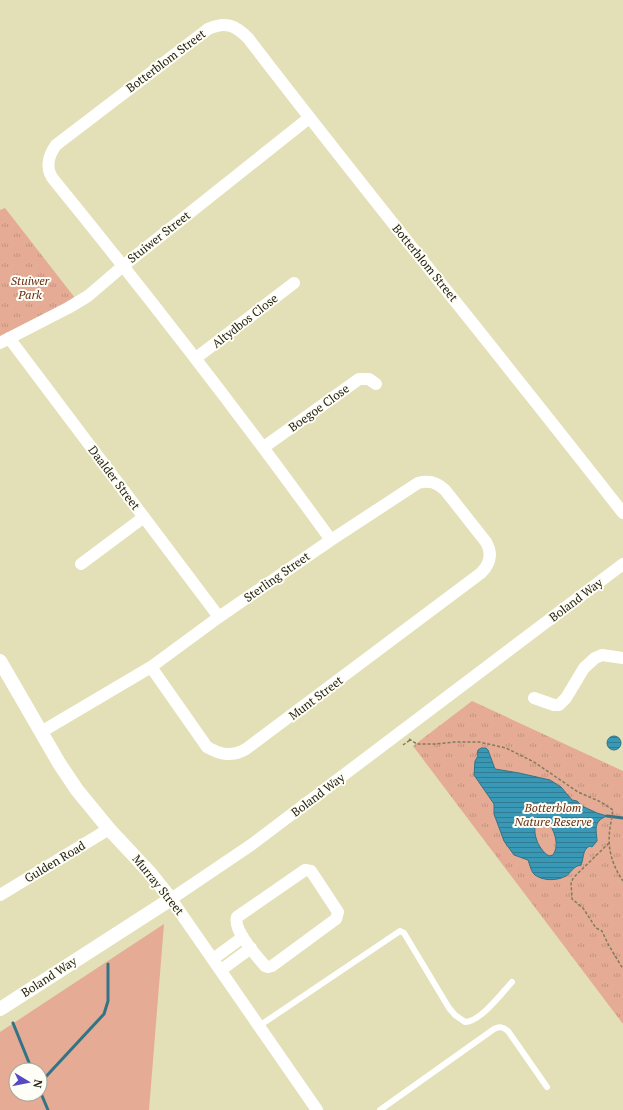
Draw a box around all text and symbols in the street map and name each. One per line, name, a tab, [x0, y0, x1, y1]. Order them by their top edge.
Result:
street label: Botterblom Street	[123, 26, 209, 95]
street label: Stuiwer Street	[124, 207, 194, 266]
street label: Botterblom Street	[390, 221, 462, 305]
park label: Stuiwer Park	[11, 273, 51, 302]
street label: Altydbos Close	[209, 290, 281, 351]
street label: Boegoe Close	[286, 381, 352, 435]
street label: Daalder Street	[85, 443, 144, 513]
street label: Sterling Street	[241, 548, 313, 605]
street label: Boland Way	[546, 574, 606, 625]
street label: Munt Street	[286, 672, 346, 723]
street label: Boland Way	[288, 769, 348, 820]
park label: Botterblom Nature Reserve	[513, 800, 592, 829]
street label: Gulden Road	[22, 837, 88, 886]
street label: Murray Street	[129, 851, 188, 918]
street label: Boland Way	[18, 953, 80, 1000]
north arrow	[8, 1062, 48, 1102]
text: N	[30, 1078, 45, 1090]

